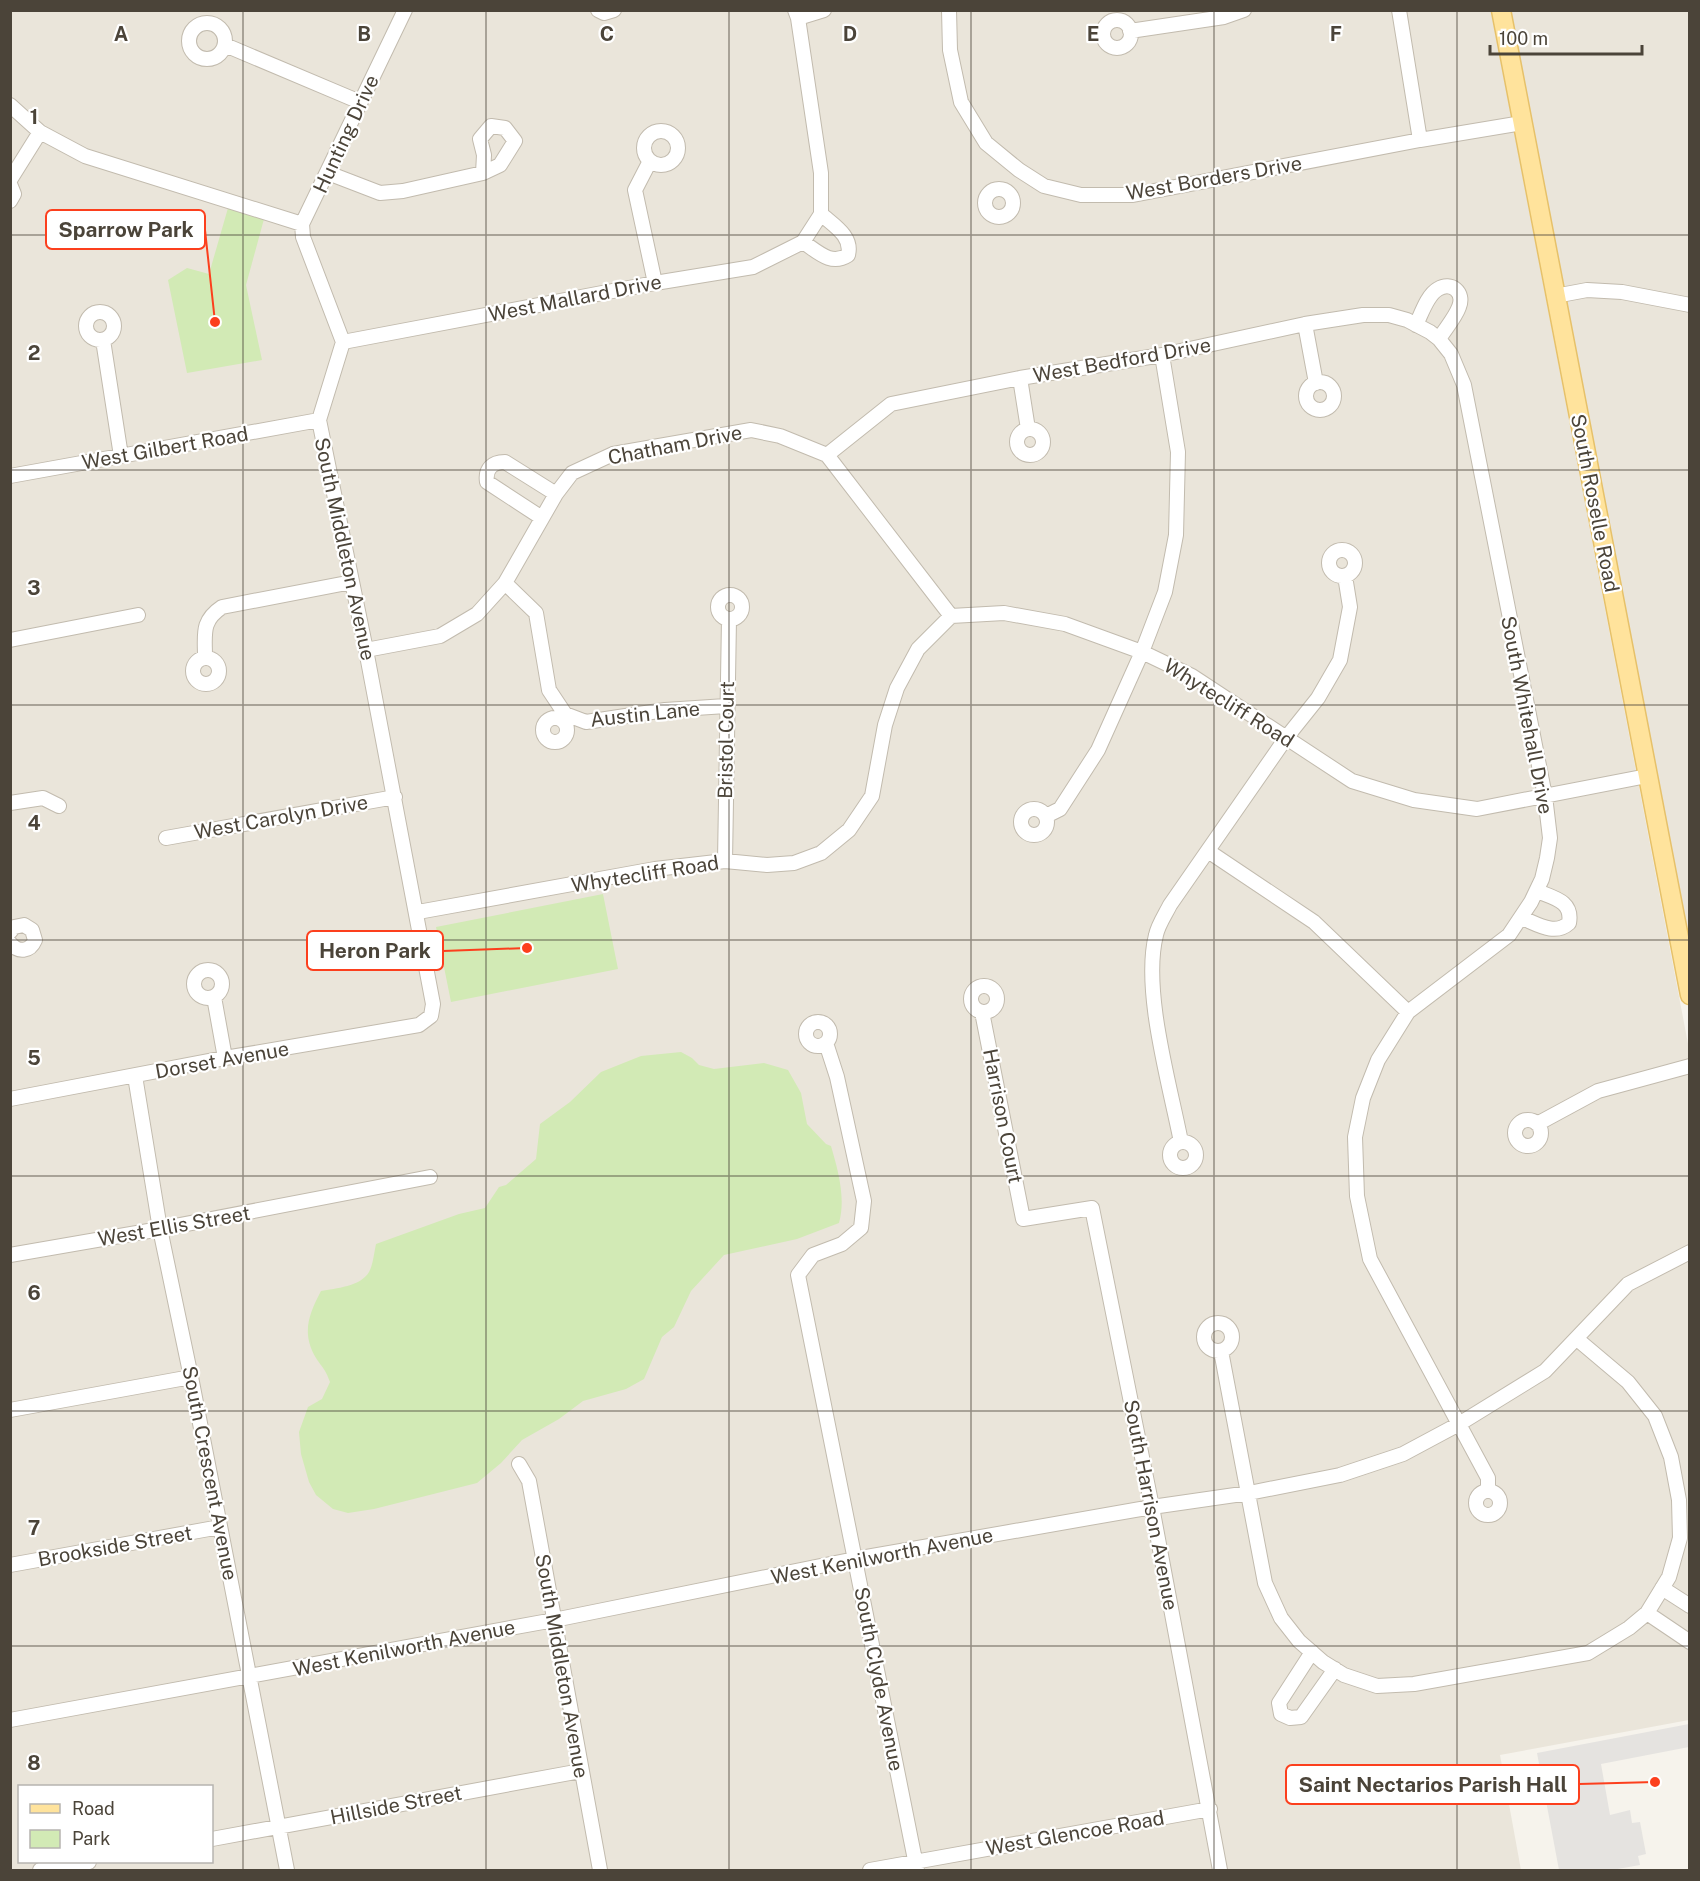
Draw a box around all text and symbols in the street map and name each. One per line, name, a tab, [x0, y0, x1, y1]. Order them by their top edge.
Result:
scale bar	[1490, 18, 1642, 56]
text: A	[114, 22, 128, 46]
text: B	[357, 22, 371, 46]
text: C	[600, 22, 614, 46]
text: D	[843, 22, 857, 46]
text: E	[1087, 22, 1099, 46]
text: F	[1330, 22, 1342, 46]
text: 100 m	[1499, 28, 1548, 49]
street label: Hunting Drive	[308, 71, 384, 197]
text: 1	[30, 105, 38, 129]
street label: West Borders Drive	[1124, 151, 1304, 205]
callout: Sparrow Park	[46, 210, 205, 249]
text: Sparrow Park	[58, 217, 194, 242]
street label: West Mallard Drive	[486, 269, 664, 327]
street label: West Bedford Drive	[1031, 333, 1213, 387]
text: 2	[28, 341, 40, 365]
street label: South Roselle Road	[1566, 412, 1624, 594]
street label: Chatham Drive	[606, 420, 744, 470]
street label: West Gilbert Road	[80, 422, 250, 474]
street label: South Middleton Avenue	[310, 435, 380, 663]
text: 3	[27, 576, 41, 600]
street label: South Whitehall Drive	[1496, 614, 1558, 816]
street label: Whytecliff Road	[1159, 653, 1299, 753]
street label: Bristol Court	[713, 681, 739, 799]
street label: Austin Lane	[589, 696, 701, 732]
street label: West Carolyn Drive	[192, 790, 370, 844]
text: 4	[27, 811, 41, 835]
street label: Whytecliff Road	[570, 850, 720, 898]
callout: Heron Park	[307, 931, 443, 970]
text: Heron Park	[319, 938, 431, 963]
street label: Dorset Avenue	[153, 1036, 291, 1084]
text: 5	[27, 1046, 41, 1070]
street label: Harrison Court	[978, 1047, 1028, 1185]
street label: West Ellis Street	[96, 1201, 252, 1251]
text: 6	[27, 1281, 41, 1305]
street label: South Crescent Avenue	[177, 1364, 243, 1582]
street label: South Harrison Avenue	[1119, 1398, 1183, 1612]
text: 7	[28, 1516, 40, 1540]
street label: Brookside Street	[36, 1521, 194, 1571]
street label: West Kenilworth Avenue	[769, 1523, 995, 1589]
street label: South Middleton Avenue	[530, 1552, 594, 1780]
street label: South Clyde Avenue	[849, 1585, 909, 1773]
street label: West Kenilworth Avenue	[291, 1615, 517, 1681]
text: 8	[27, 1751, 41, 1775]
callout: Saint Nectarios Parish Hall	[1286, 1765, 1579, 1804]
text: Saint Nectarios Parish Hall	[1299, 1772, 1567, 1797]
street label: Hillside Street	[328, 1780, 464, 1830]
legend	[18, 1785, 213, 1863]
text: Road	[72, 1798, 115, 1819]
street label: West Glencoe Road	[984, 1806, 1166, 1860]
text: Park	[72, 1828, 110, 1849]

